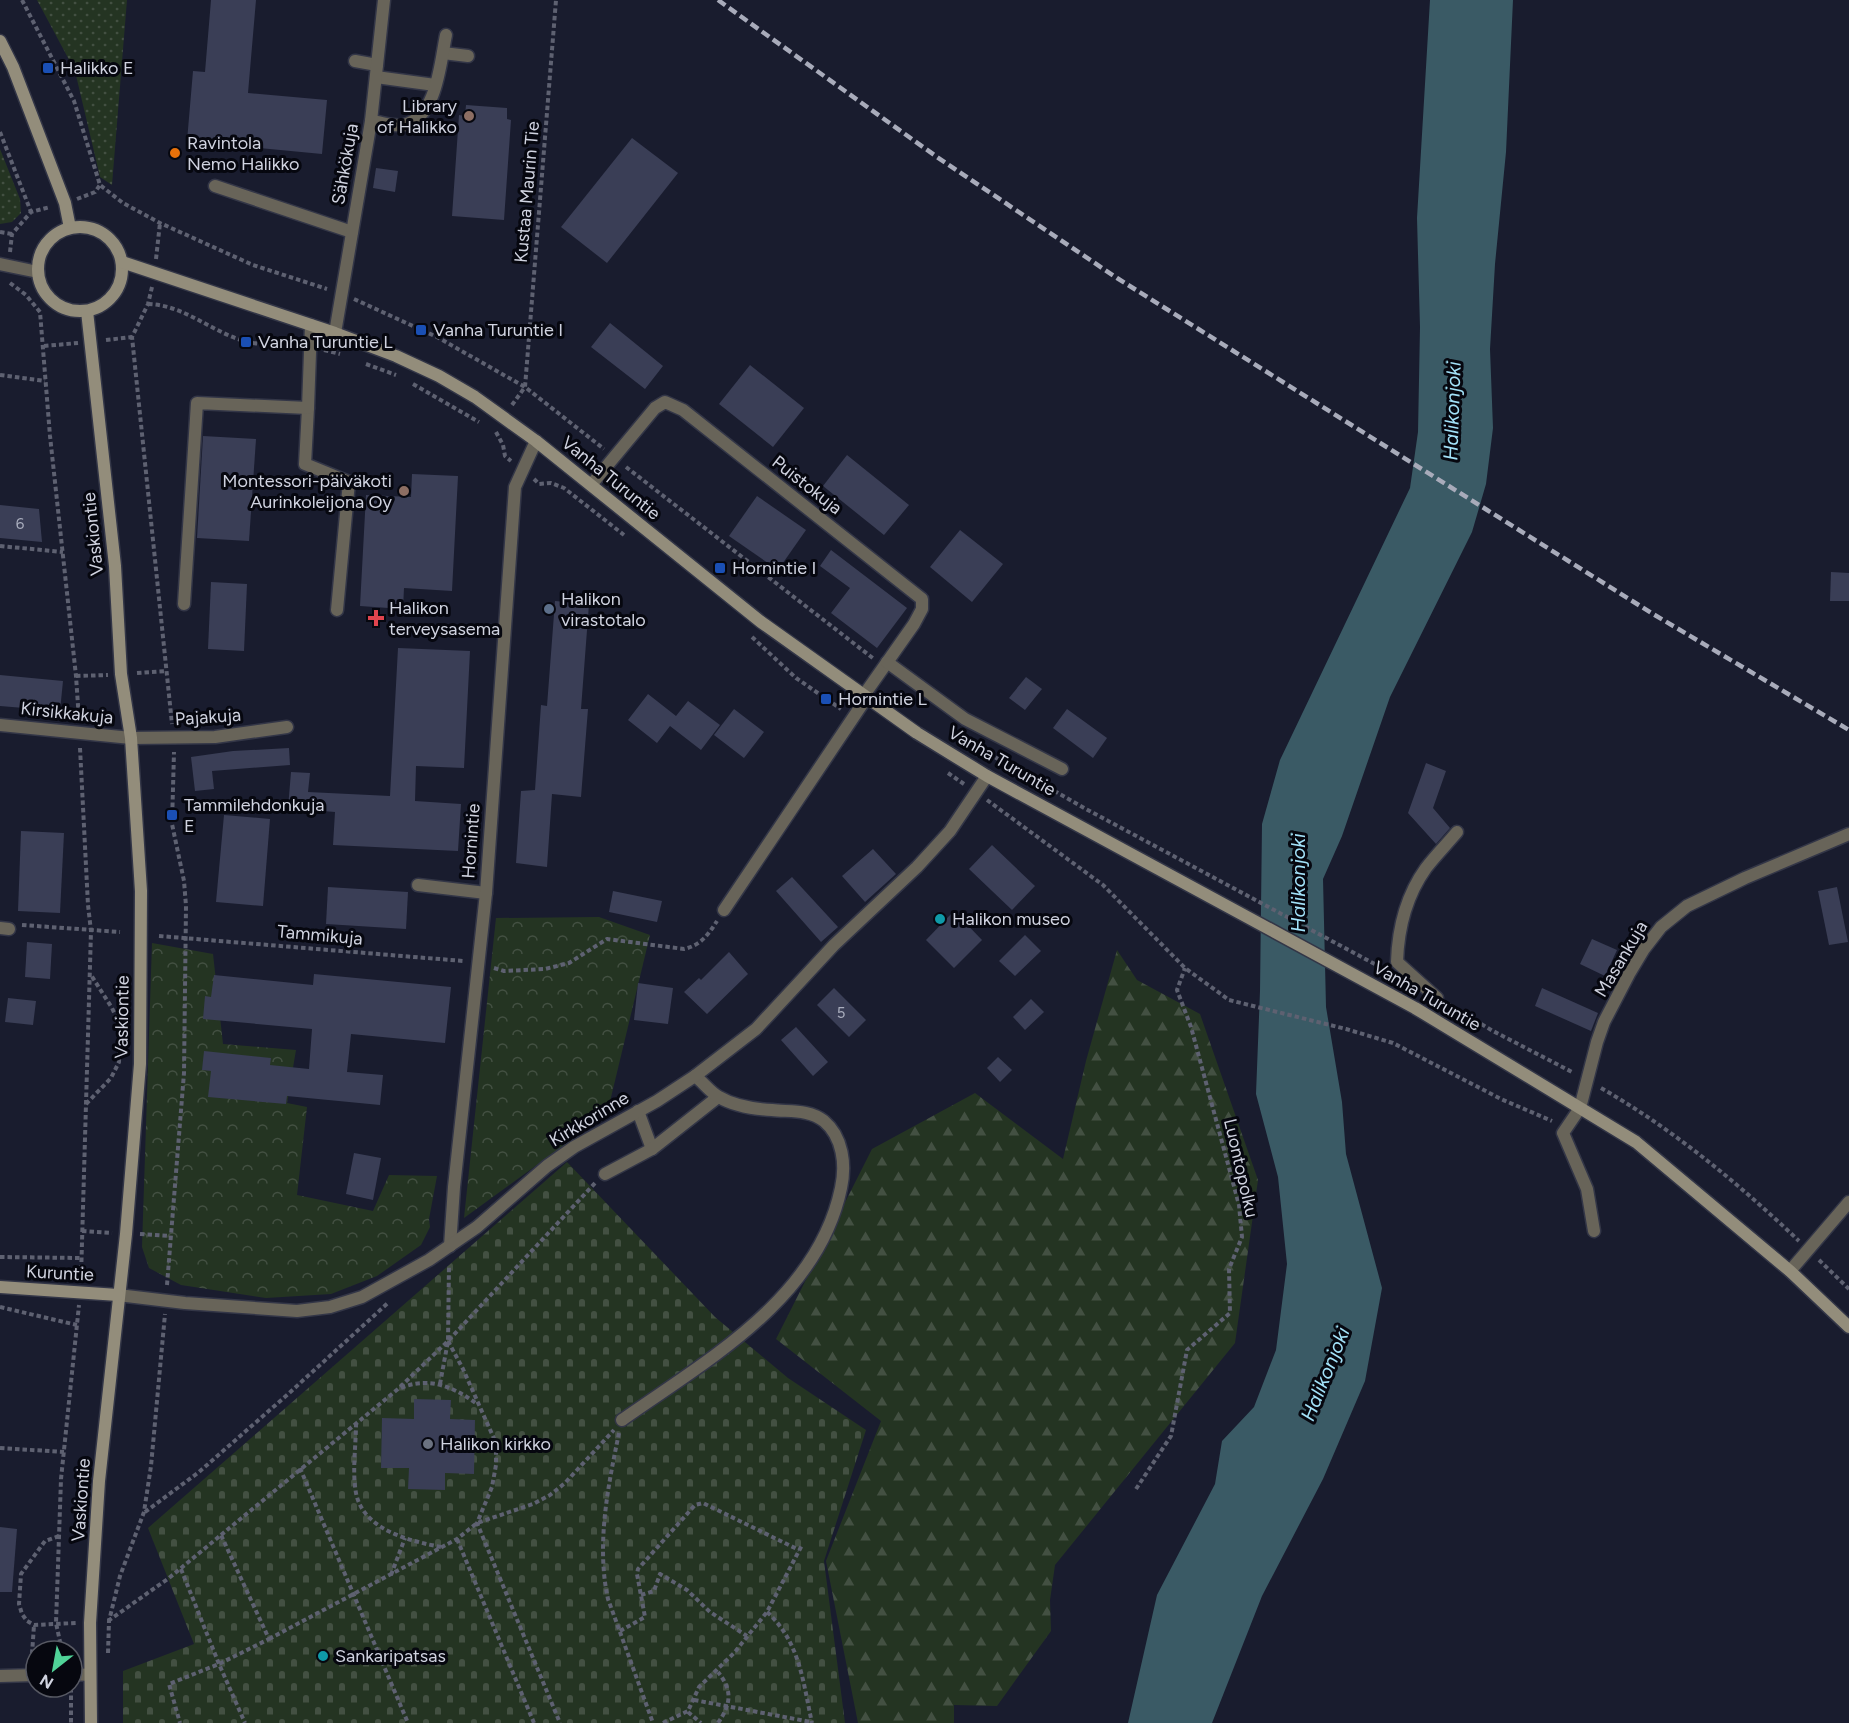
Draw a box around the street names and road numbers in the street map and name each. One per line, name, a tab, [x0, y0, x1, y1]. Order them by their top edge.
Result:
street label: Kustaa Maurin Tie	[510, 120, 544, 264]
street label: Sähkökuja	[327, 122, 363, 206]
street label: Vanha Turuntie	[557, 431, 665, 525]
street label: Puistokuja	[768, 451, 846, 519]
street label: Vaskiontie	[78, 491, 108, 577]
street label: Kirsikkakuja	[20, 697, 114, 729]
street label: Pajakuja	[174, 704, 242, 730]
street label: Vanha Turuntie	[944, 721, 1060, 801]
street label: Hornintie	[457, 803, 485, 879]
street label: Masankuja	[1590, 917, 1652, 1001]
street label: Tammikuja	[276, 920, 364, 950]
street label: Vanha Turuntie	[1369, 956, 1485, 1036]
street label: Vaskiontie	[110, 975, 134, 1059]
street label: Kirkkorinne	[545, 1087, 633, 1151]
street label: Luontopolku	[1219, 1116, 1263, 1220]
street label: Kuruntie	[25, 1260, 95, 1286]
street label: Vaskiontie	[67, 1457, 95, 1542]

